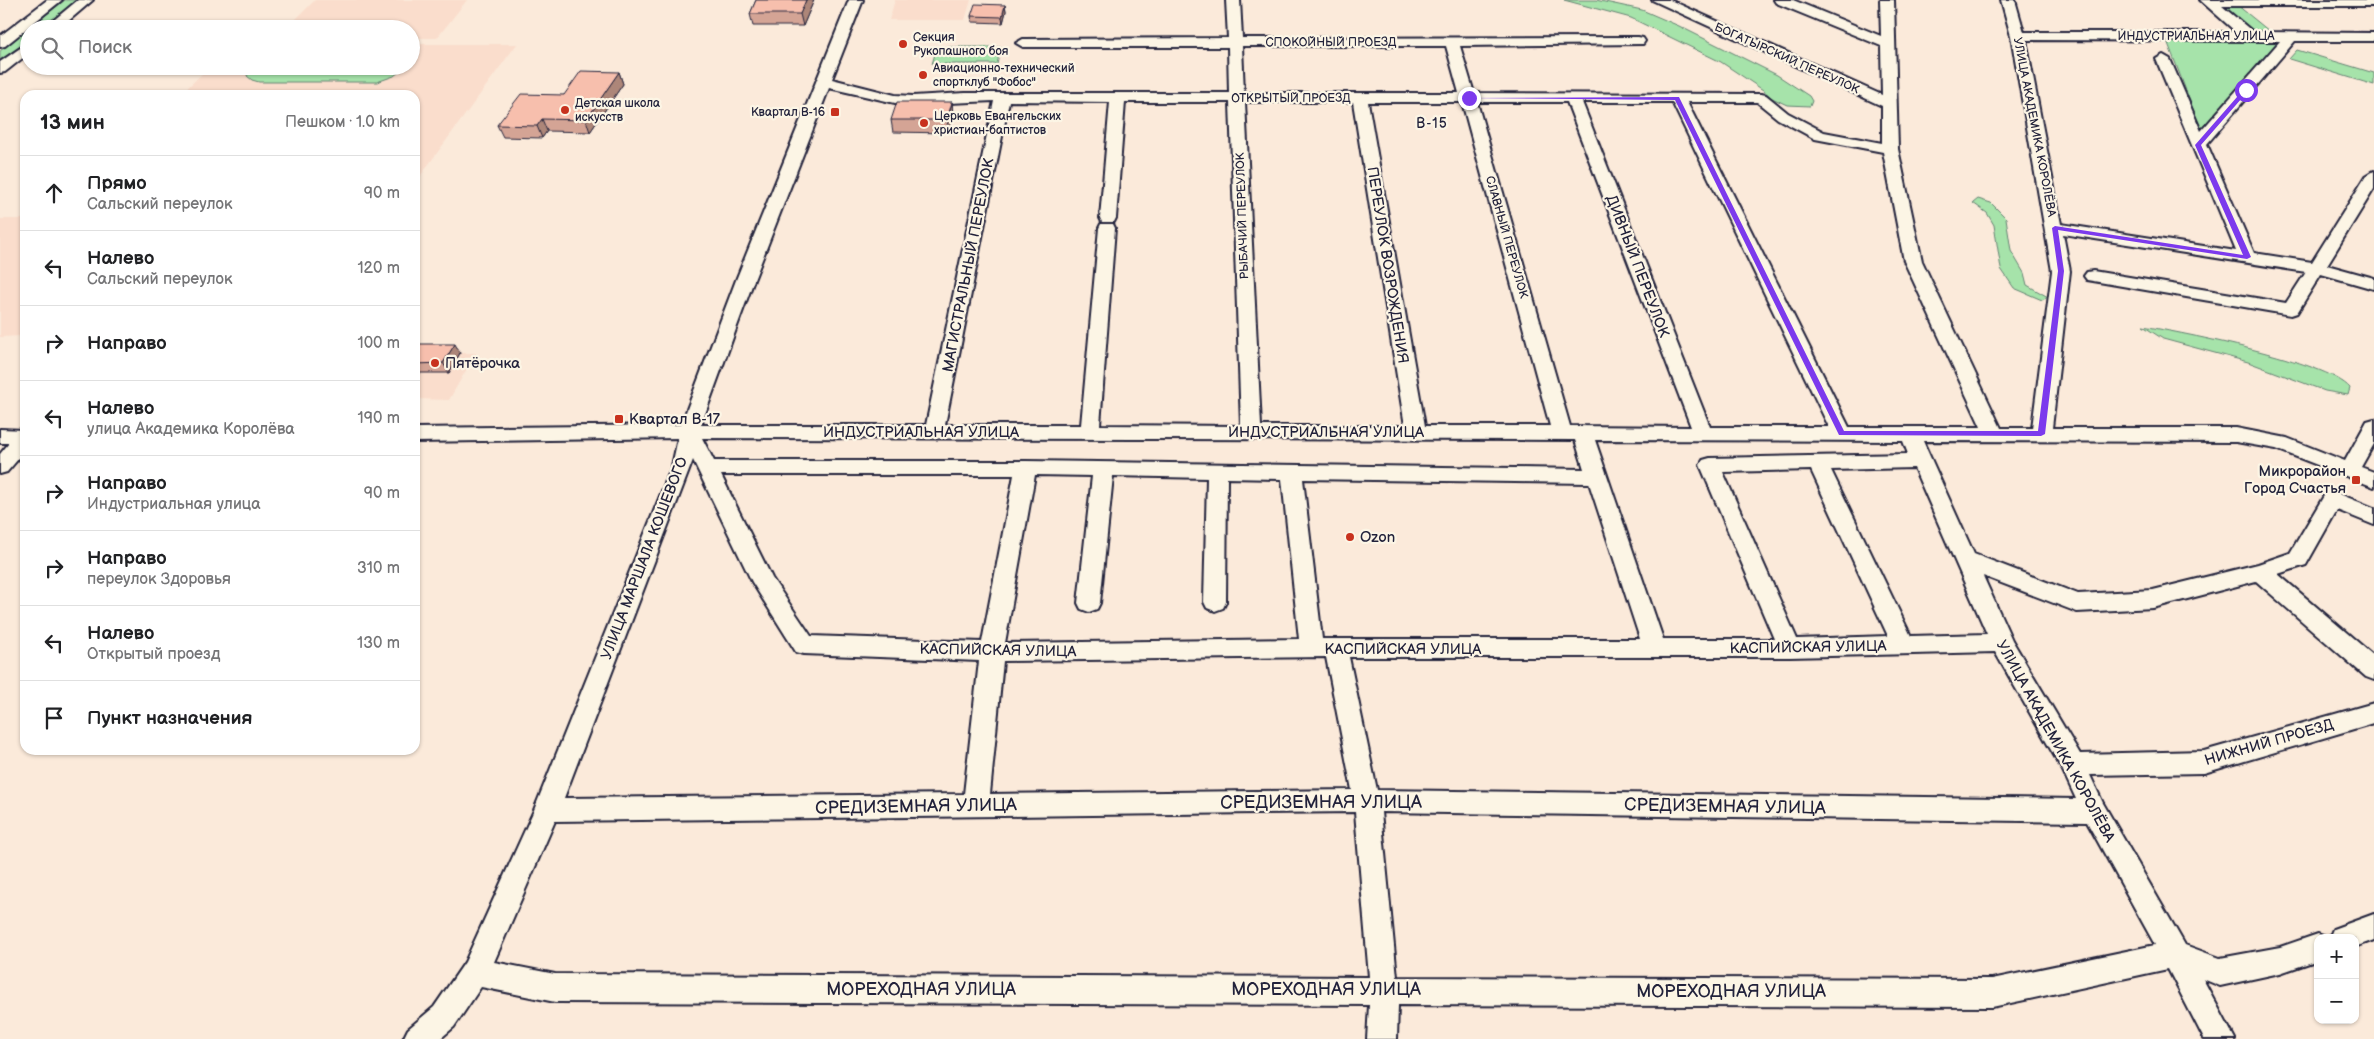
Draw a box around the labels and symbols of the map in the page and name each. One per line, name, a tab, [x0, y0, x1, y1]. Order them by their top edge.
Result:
street label: БОГАТЫРСКИЙ ПЕРЕУЛОК	[1712, 20, 1862, 97]
street label: ИНДУСТРИАЛЬНАЯ УЛИЦА	[2118, 29, 2275, 44]
place label: Секция Рукопашного боя	[913, 30, 1009, 59]
street label: СПОКОЙНЫЙ ПРОЕЗД	[1265, 35, 1397, 50]
street label: УЛИЦА АКАДЕМИКА КОРОЛЁВА	[2010, 36, 2060, 219]
marker: Секция Рукопашного боя	[897, 38, 909, 50]
place label: Авиационно-технический спортклуб "Фобос"	[932, 61, 1075, 90]
marker: Авиационно-технический спортклуб "Фобос"	[917, 69, 929, 81]
route start	[2235, 79, 2258, 102]
route end	[1458, 87, 1481, 110]
street label: ОТКРЫТЫЙ ПРОЕЗД	[1231, 91, 1351, 106]
place label: Детская школа искусств	[575, 96, 660, 125]
marker: Детская школа искусств	[559, 104, 571, 116]
place label: Квартал В-16	[751, 105, 825, 120]
marker: Квартал В-16	[829, 106, 841, 118]
place label: Церковь Евангельских христиан-баптистов	[934, 109, 1062, 138]
district label: В-15	[1416, 115, 1448, 132]
marker: Церковь Евангельских христиан-баптистов	[918, 117, 930, 129]
street label: РЫБАЧИЙ ПЕРЕУЛОК	[1233, 152, 1252, 280]
street label: МАГИСТРАЛЬНЫЙ ПЕРЕУЛОК	[938, 156, 999, 374]
street label: ПЕРЕУЛОК ВОЗРОЖДЕНИЯ	[1363, 165, 1412, 365]
street label: СЛАВНЫЙ ПЕРЕУЛОК	[1482, 174, 1531, 300]
street label: ДИВНЫЙ ПЕРЕУЛОК	[1602, 192, 1674, 340]
place label: Пятёрочка	[445, 354, 520, 373]
marker: Пятёрочка	[429, 357, 441, 369]
place label: Квартал В-17	[629, 410, 720, 429]
marker: Квартал В-17	[613, 413, 625, 425]
street label: ИНДУСТРИАЛЬНАЯ УЛИЦА	[823, 423, 1020, 442]
street label: ИНДУСТРИАЛЬНАЯ УЛИЦА	[1228, 423, 1425, 442]
street label: УЛИЦА МАРШАЛА КОШЕВОГО	[597, 454, 692, 662]
place label: Микрорайон Город Счастья	[2244, 462, 2346, 498]
marker: Микрорайон Город Счастья	[2350, 474, 2362, 486]
place label: Ozon	[1360, 528, 1395, 547]
marker: Ozon	[1344, 531, 1356, 543]
street label: КАСПИЙСКАЯ УЛИЦА	[1729, 637, 1887, 658]
street label: УЛИЦА АКАДЕМИКА КОРОЛЁВА	[1992, 637, 2120, 846]
street label: КАСПИЙСКАЯ УЛИЦА	[919, 640, 1077, 661]
street label: КАСПИЙСКАЯ УЛИЦА	[1325, 640, 1482, 659]
street label: НИЖНИЙ ПРОЕЗД	[2202, 715, 2336, 770]
street label: СРЕДИЗЕМНАЯ УЛИЦА	[1220, 792, 1422, 813]
street label: СРЕДИЗЕМНАЯ УЛИЦА	[815, 794, 1017, 819]
street label: СРЕДИЗЕМНАЯ УЛИЦА	[1624, 794, 1826, 819]
street label: МОРЕХОДНАЯ УЛИЦА	[826, 979, 1016, 1000]
street label: МОРЕХОДНАЯ УЛИЦА	[1231, 979, 1421, 1000]
street label: МОРЕХОДНАЯ УЛИЦА	[1636, 981, 1826, 1002]

